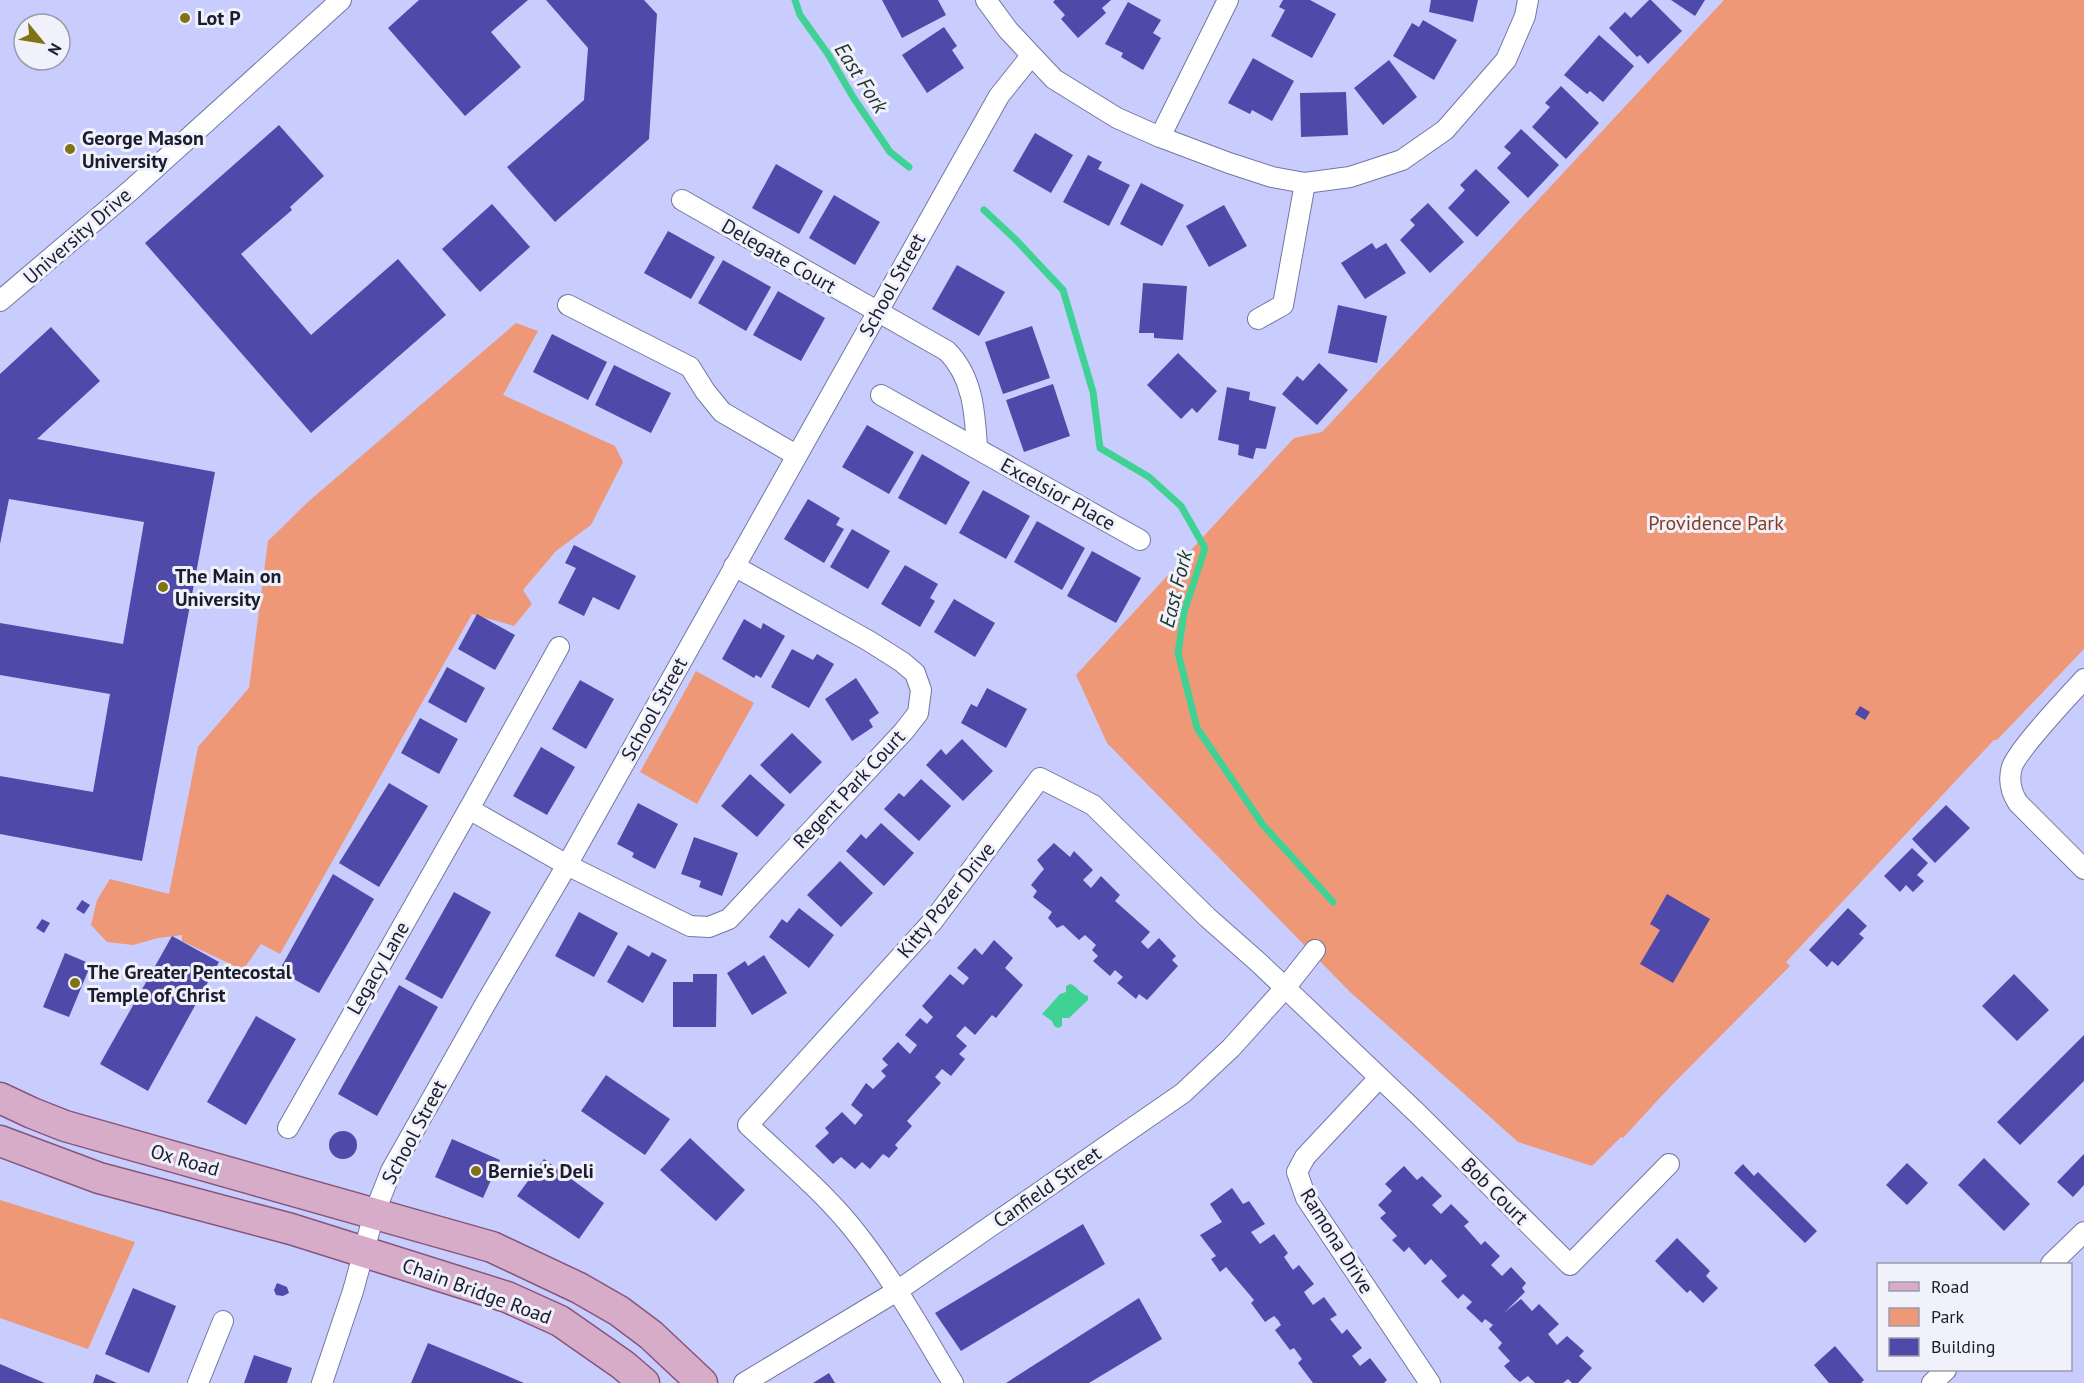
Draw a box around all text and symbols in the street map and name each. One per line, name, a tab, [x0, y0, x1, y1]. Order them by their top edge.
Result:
place label: Lot P	[197, 5, 241, 31]
marker: Lot P	[178, 11, 192, 25]
north arrow	[12, 12, 72, 72]
water label: East Fork	[829, 37, 895, 119]
text: N	[44, 40, 66, 59]
place label: George Mason University	[82, 125, 204, 174]
marker: George Mason University	[63, 142, 77, 156]
street label: University Drive	[18, 182, 136, 290]
street label: Delegate Court	[717, 213, 841, 299]
street label: School Street	[853, 229, 931, 341]
street label: Excelsior Place	[996, 452, 1120, 536]
park label: Providence Park	[1648, 510, 1784, 536]
water label: East Fork	[1153, 546, 1198, 630]
place label: The Main on University	[175, 563, 281, 612]
marker: The Main on University	[156, 580, 170, 594]
street label: School Street	[615, 653, 693, 765]
street label: Regent Park Court	[787, 724, 911, 854]
street label: Kitty Pozer Drive	[891, 837, 1001, 963]
street label: Legacy Lane	[341, 917, 415, 1019]
place label: The Greater Pentecostal Temple of Christ	[87, 959, 292, 1008]
marker: The Greater Pentecostal Temple of Christ	[68, 976, 82, 990]
street label: School Street	[376, 1075, 452, 1189]
street label: Ox Road	[148, 1138, 222, 1182]
street label: Canfield Street	[988, 1140, 1106, 1234]
street label: Bob Court	[1456, 1152, 1534, 1230]
place label: Bernie's Deli	[488, 1158, 594, 1184]
marker: Bernie's Deli	[469, 1164, 483, 1178]
street label: Ramona Drive	[1294, 1183, 1380, 1299]
street label: Chain Bridge Road	[399, 1252, 555, 1330]
legend	[1877, 1263, 2072, 1371]
text: Road	[1931, 1275, 1969, 1298]
text: Park	[1931, 1305, 1964, 1328]
text: Building	[1931, 1335, 1995, 1358]

